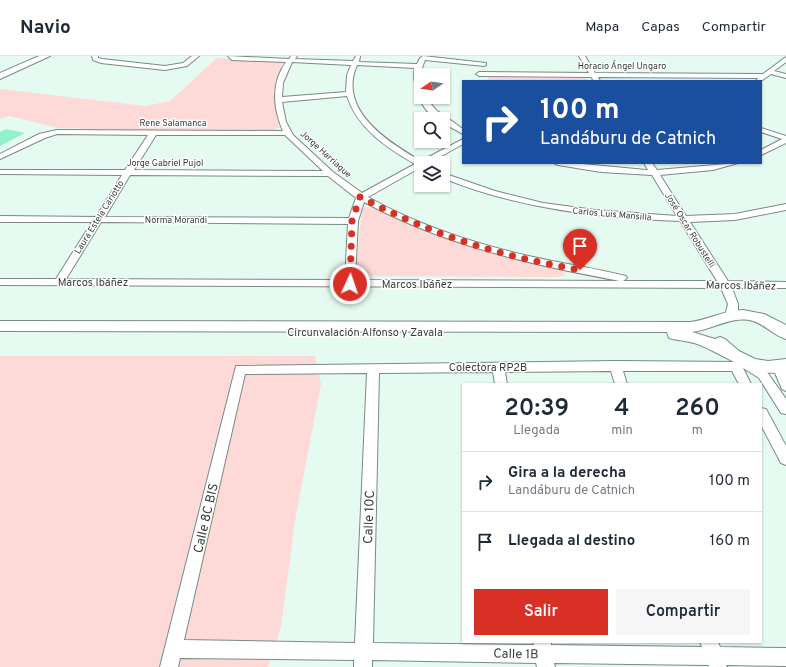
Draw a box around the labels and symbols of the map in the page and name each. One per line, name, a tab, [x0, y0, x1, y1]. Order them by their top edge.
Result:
street label: Horacio Ángel Ungaro	[578, 60, 666, 72]
north arrow	[414, 68, 450, 104]
street label: Rene Salamanca	[139, 118, 207, 129]
street label: Jorge Harriague	[298, 129, 354, 180]
street label: Jorge Gabriel Pujol	[127, 158, 203, 169]
street label: Laura Estela Cariotto	[72, 178, 127, 256]
street label: José Oscar Robustelli	[662, 191, 717, 270]
street label: Carlos Luis Mansilla	[572, 206, 652, 223]
street label: Norma Morandi	[145, 215, 207, 226]
pin	[563, 229, 597, 270]
position arrow	[329, 263, 371, 305]
street label: Marcos Ibáñez	[58, 276, 128, 290]
street label: Marcos Ibáñez	[382, 278, 452, 292]
street label: Marcos Ibáñez	[706, 278, 776, 294]
street label: Circunvalación Alfonso y Zavala	[287, 326, 443, 340]
street label: Colectora RP2B	[449, 361, 527, 375]
street label: Calle 8C BIS	[191, 482, 223, 555]
street label: Calle 10C	[361, 490, 379, 544]
street label: Calle 1B	[493, 647, 539, 663]

